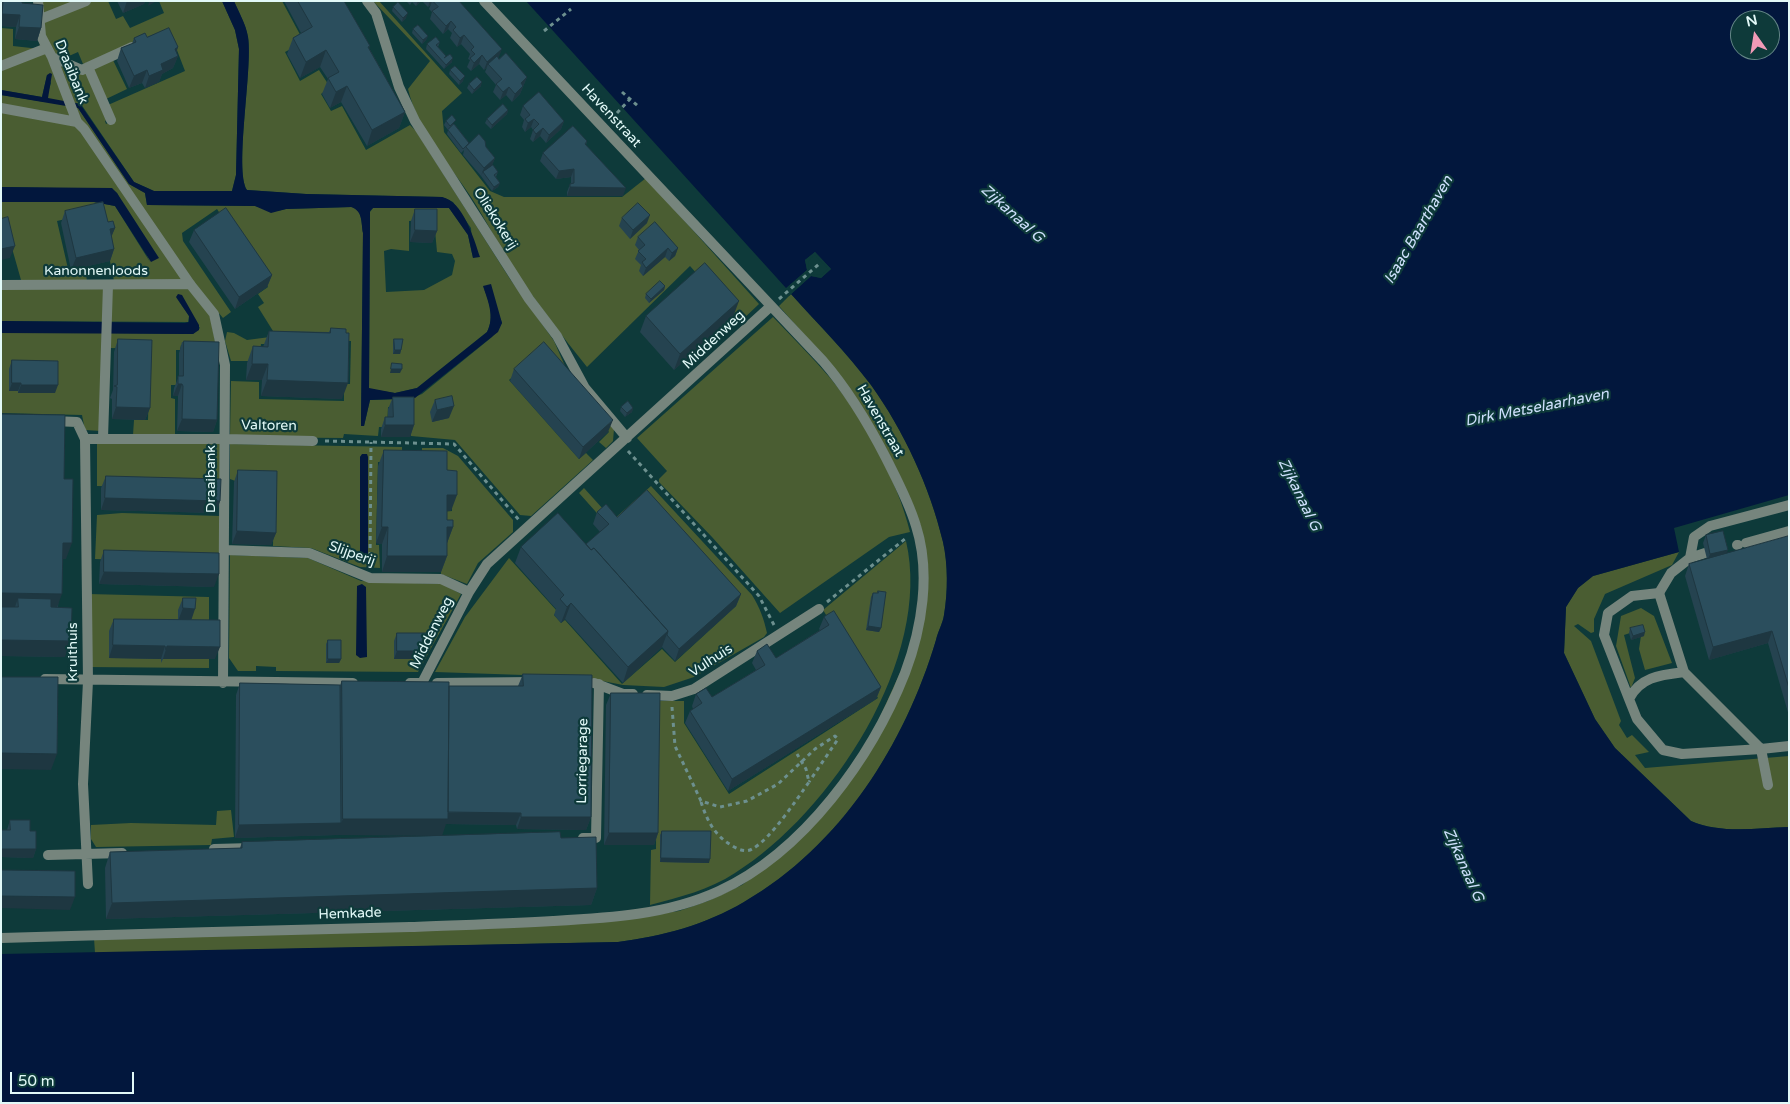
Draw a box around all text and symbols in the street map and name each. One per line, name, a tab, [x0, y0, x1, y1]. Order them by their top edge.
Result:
north arrow	[1730, 10, 1780, 60]
text: N	[1744, 11, 1759, 30]
street label: Draaibank	[51, 37, 91, 107]
street label: Havenstraat	[577, 81, 645, 151]
water label: Isaac Baarthaven	[1381, 173, 1457, 287]
water label: Zijkanaal G	[977, 181, 1047, 247]
street label: Oliekokerij	[469, 185, 521, 253]
street label: Kanonnenloods	[44, 263, 148, 279]
street label: Middenweg	[680, 307, 748, 373]
street label: Havenstraat	[853, 382, 907, 460]
water label: Dirk Metselaarhaven	[1464, 385, 1610, 431]
street label: Valtoren	[241, 417, 297, 435]
street label: Draaibank	[203, 445, 219, 513]
water label: Zijkanaal G	[1274, 456, 1324, 534]
street label: Slijperij	[326, 538, 378, 570]
street label: Middenweg	[407, 594, 457, 672]
street label: Kruithuis	[65, 622, 81, 682]
street label: Vulhuis	[686, 641, 736, 681]
street label: Lorriegarage	[574, 718, 592, 804]
water label: Zijkanaal G	[1439, 825, 1487, 905]
street label: Hemkade	[318, 905, 382, 923]
scale bar	[12, 1062, 136, 1094]
text: 50 m	[18, 1072, 55, 1090]

